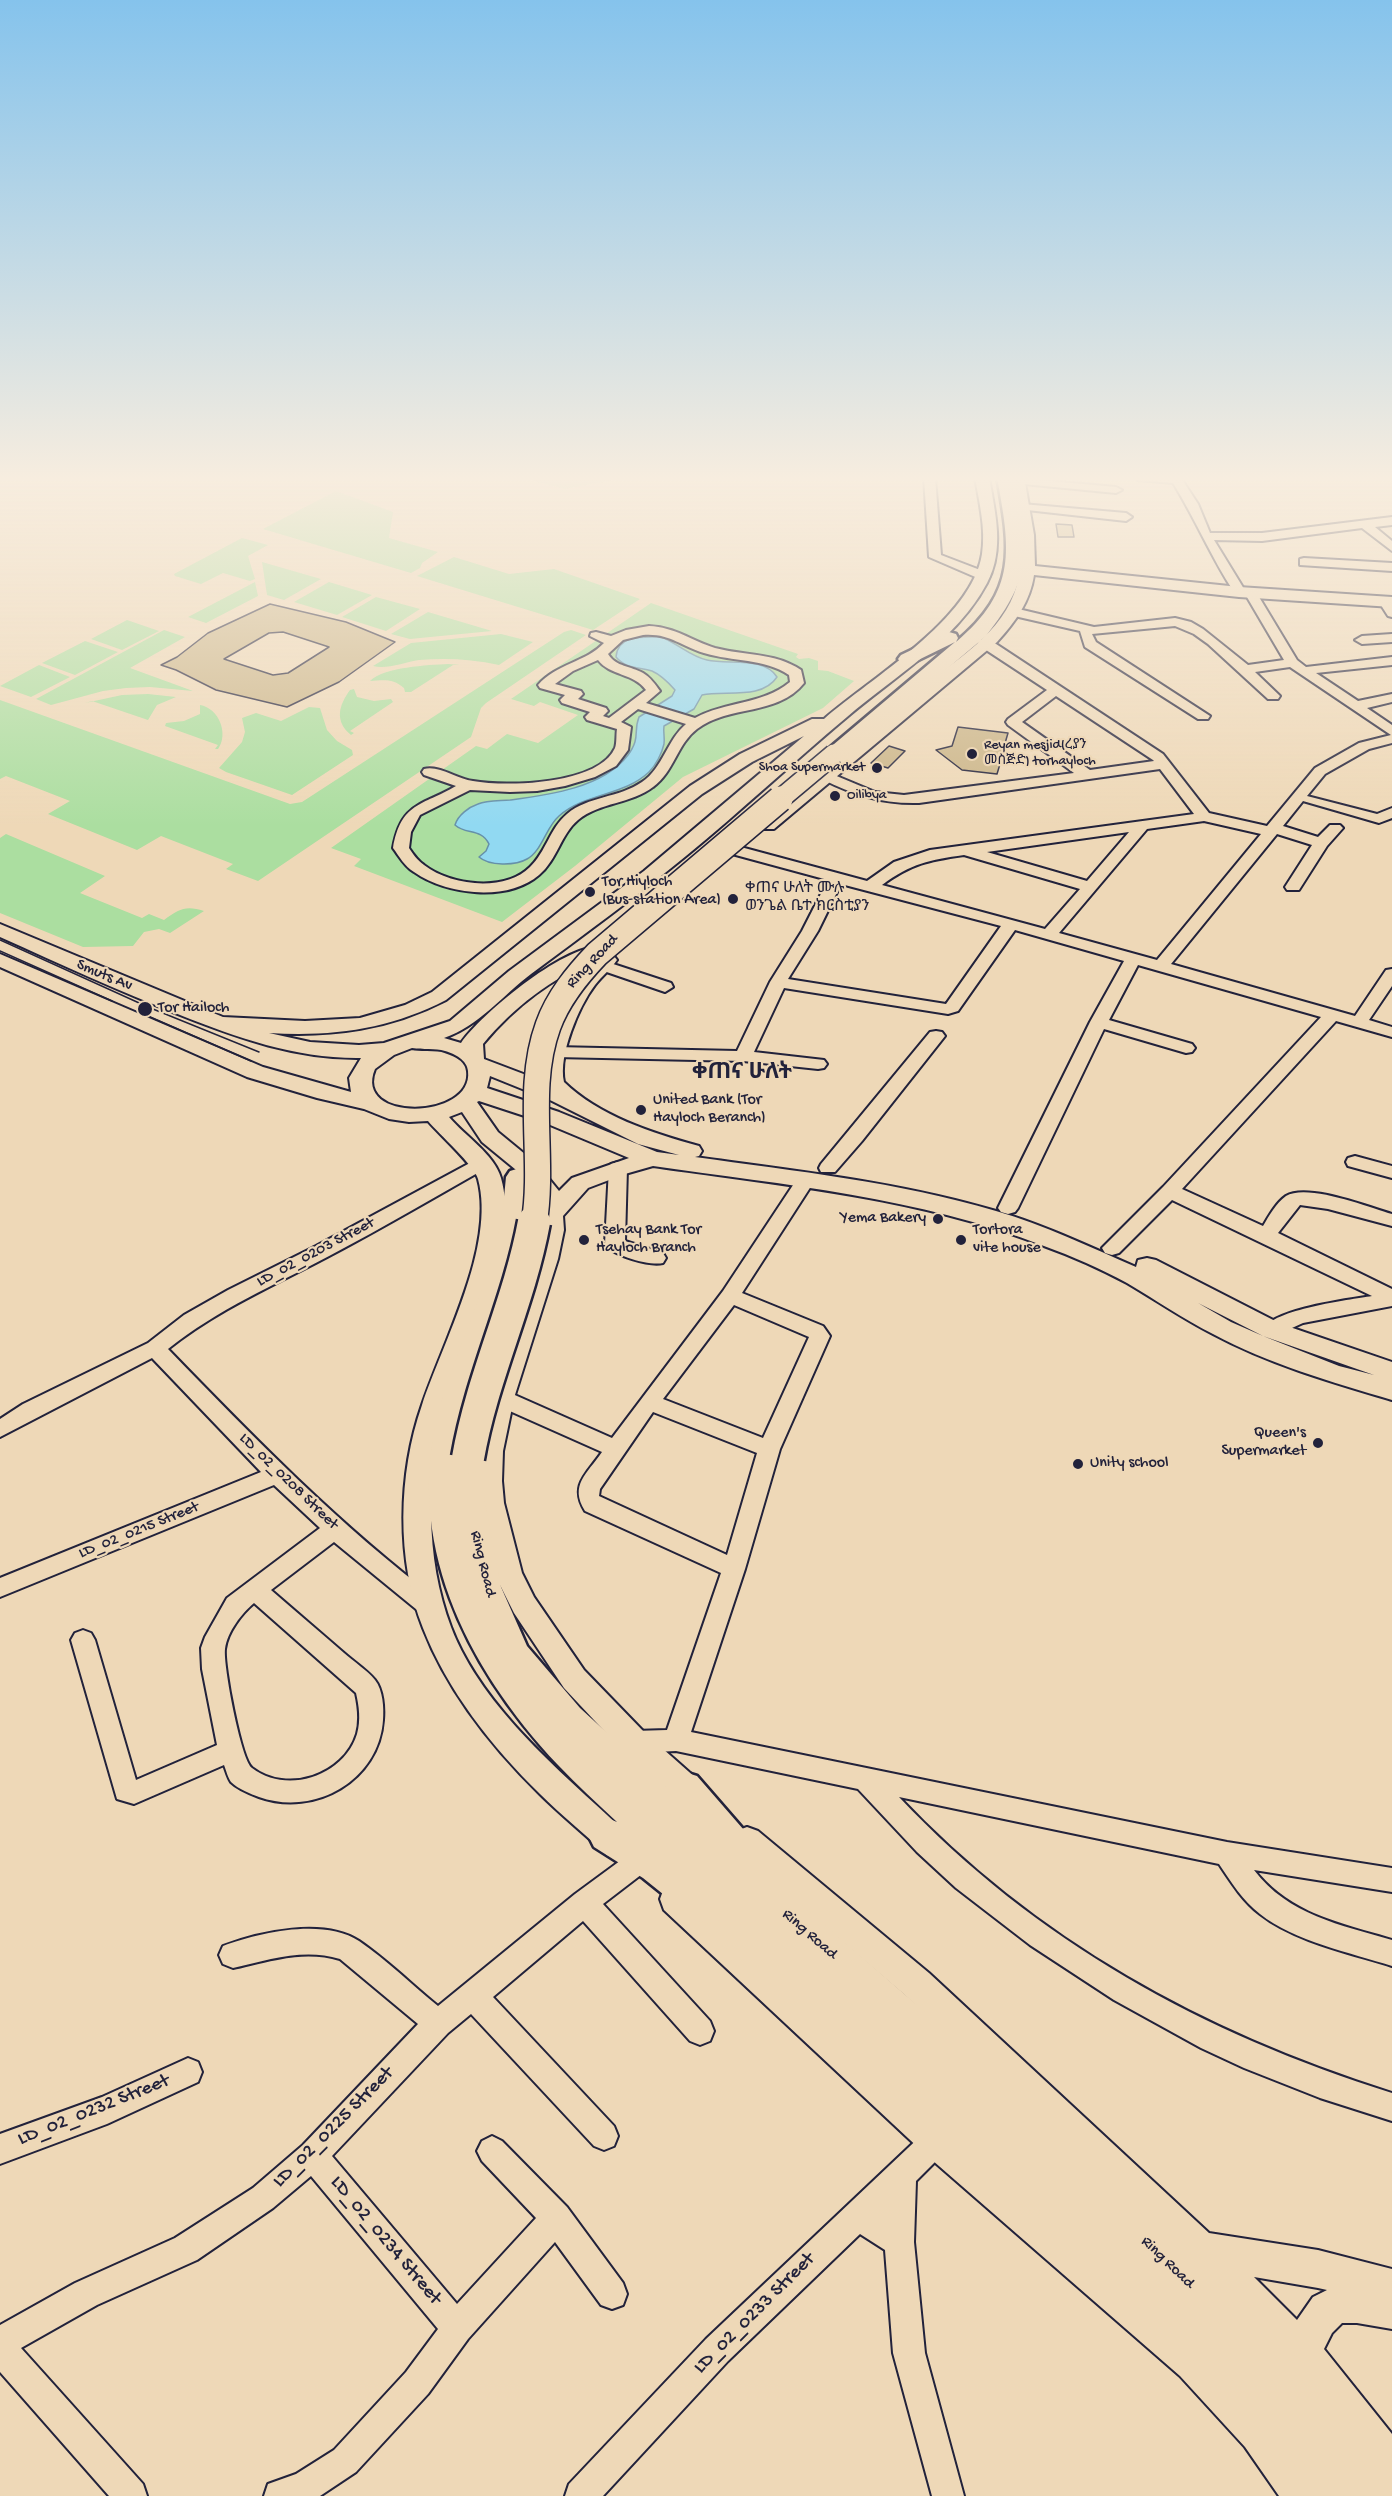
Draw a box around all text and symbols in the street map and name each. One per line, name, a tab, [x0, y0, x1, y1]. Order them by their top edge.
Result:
place label: Reyan mesjid(ረያን መስጅድ) torhayloch	[984, 738, 1096, 770]
marker: Reyan mesjid(ረያን መስጅድ) torhayloch	[965, 747, 979, 761]
place label: Shoa Supermarket	[759, 760, 865, 776]
marker: Shoa Supermarket	[870, 761, 884, 775]
place label: Oilibya	[847, 788, 887, 804]
marker: Oilibya	[828, 789, 842, 803]
place label: Tor Hiyloch (Bus-station Area)	[602, 873, 721, 911]
place label: ቀጠና ሁለት ሙሉ ወንጌል ቤተ ክርስቲያን	[745, 880, 869, 918]
marker: Tor Hiyloch (Bus-station Area)	[583, 885, 597, 899]
marker: ቀጠና ሁለት ሙሉ ወንጌል ቤተ ክርስቲያን	[726, 892, 740, 906]
street label: Ring Road	[563, 931, 623, 993]
street label: Smuts Av	[73, 956, 135, 996]
place label: Tor Hailoch	[158, 999, 229, 1019]
marker: Tor Hailoch	[136, 1000, 154, 1018]
district label: ቀጠና ሁለት	[692, 1062, 792, 1088]
place label: United Bank (Tor Hayloch Beranch)	[653, 1091, 766, 1129]
marker: United Bank (Tor Hayloch Beranch)	[634, 1103, 648, 1117]
place label: Yema Bakery	[840, 1209, 926, 1229]
marker: Yema Bakery	[931, 1212, 945, 1226]
street label: LD_02_0203 Street	[254, 1214, 378, 1292]
place label: Tsehay Bank Tor Hayloch Branch	[596, 1221, 701, 1259]
place label: Tortora vite house	[973, 1221, 1041, 1259]
marker: Tsehay Bank Tor Hayloch Branch	[577, 1233, 591, 1247]
marker: Tortora vite house	[954, 1233, 968, 1247]
place label: Queen's Supermarket	[1221, 1424, 1306, 1462]
street label: LD_02_0208 Street	[234, 1430, 342, 1534]
marker: Queen's Supermarket	[1311, 1436, 1325, 1450]
place label: Unity school	[1090, 1454, 1169, 1474]
marker: Unity school	[1071, 1457, 1085, 1471]
street label: LD_02_0215 Street	[76, 1498, 202, 1564]
street label: Ring Road	[465, 1529, 499, 1599]
street label: Ring Road	[777, 1906, 841, 1964]
street label: LD_02_0225 Street	[268, 2062, 400, 2194]
street label: LD_02_0232 Street	[15, 2070, 173, 2152]
street label: LD_02_0234 Street	[324, 2172, 446, 2310]
street label: Ring Road	[1136, 2233, 1198, 2293]
street label: LD_02_0233 Street	[689, 2248, 821, 2380]

